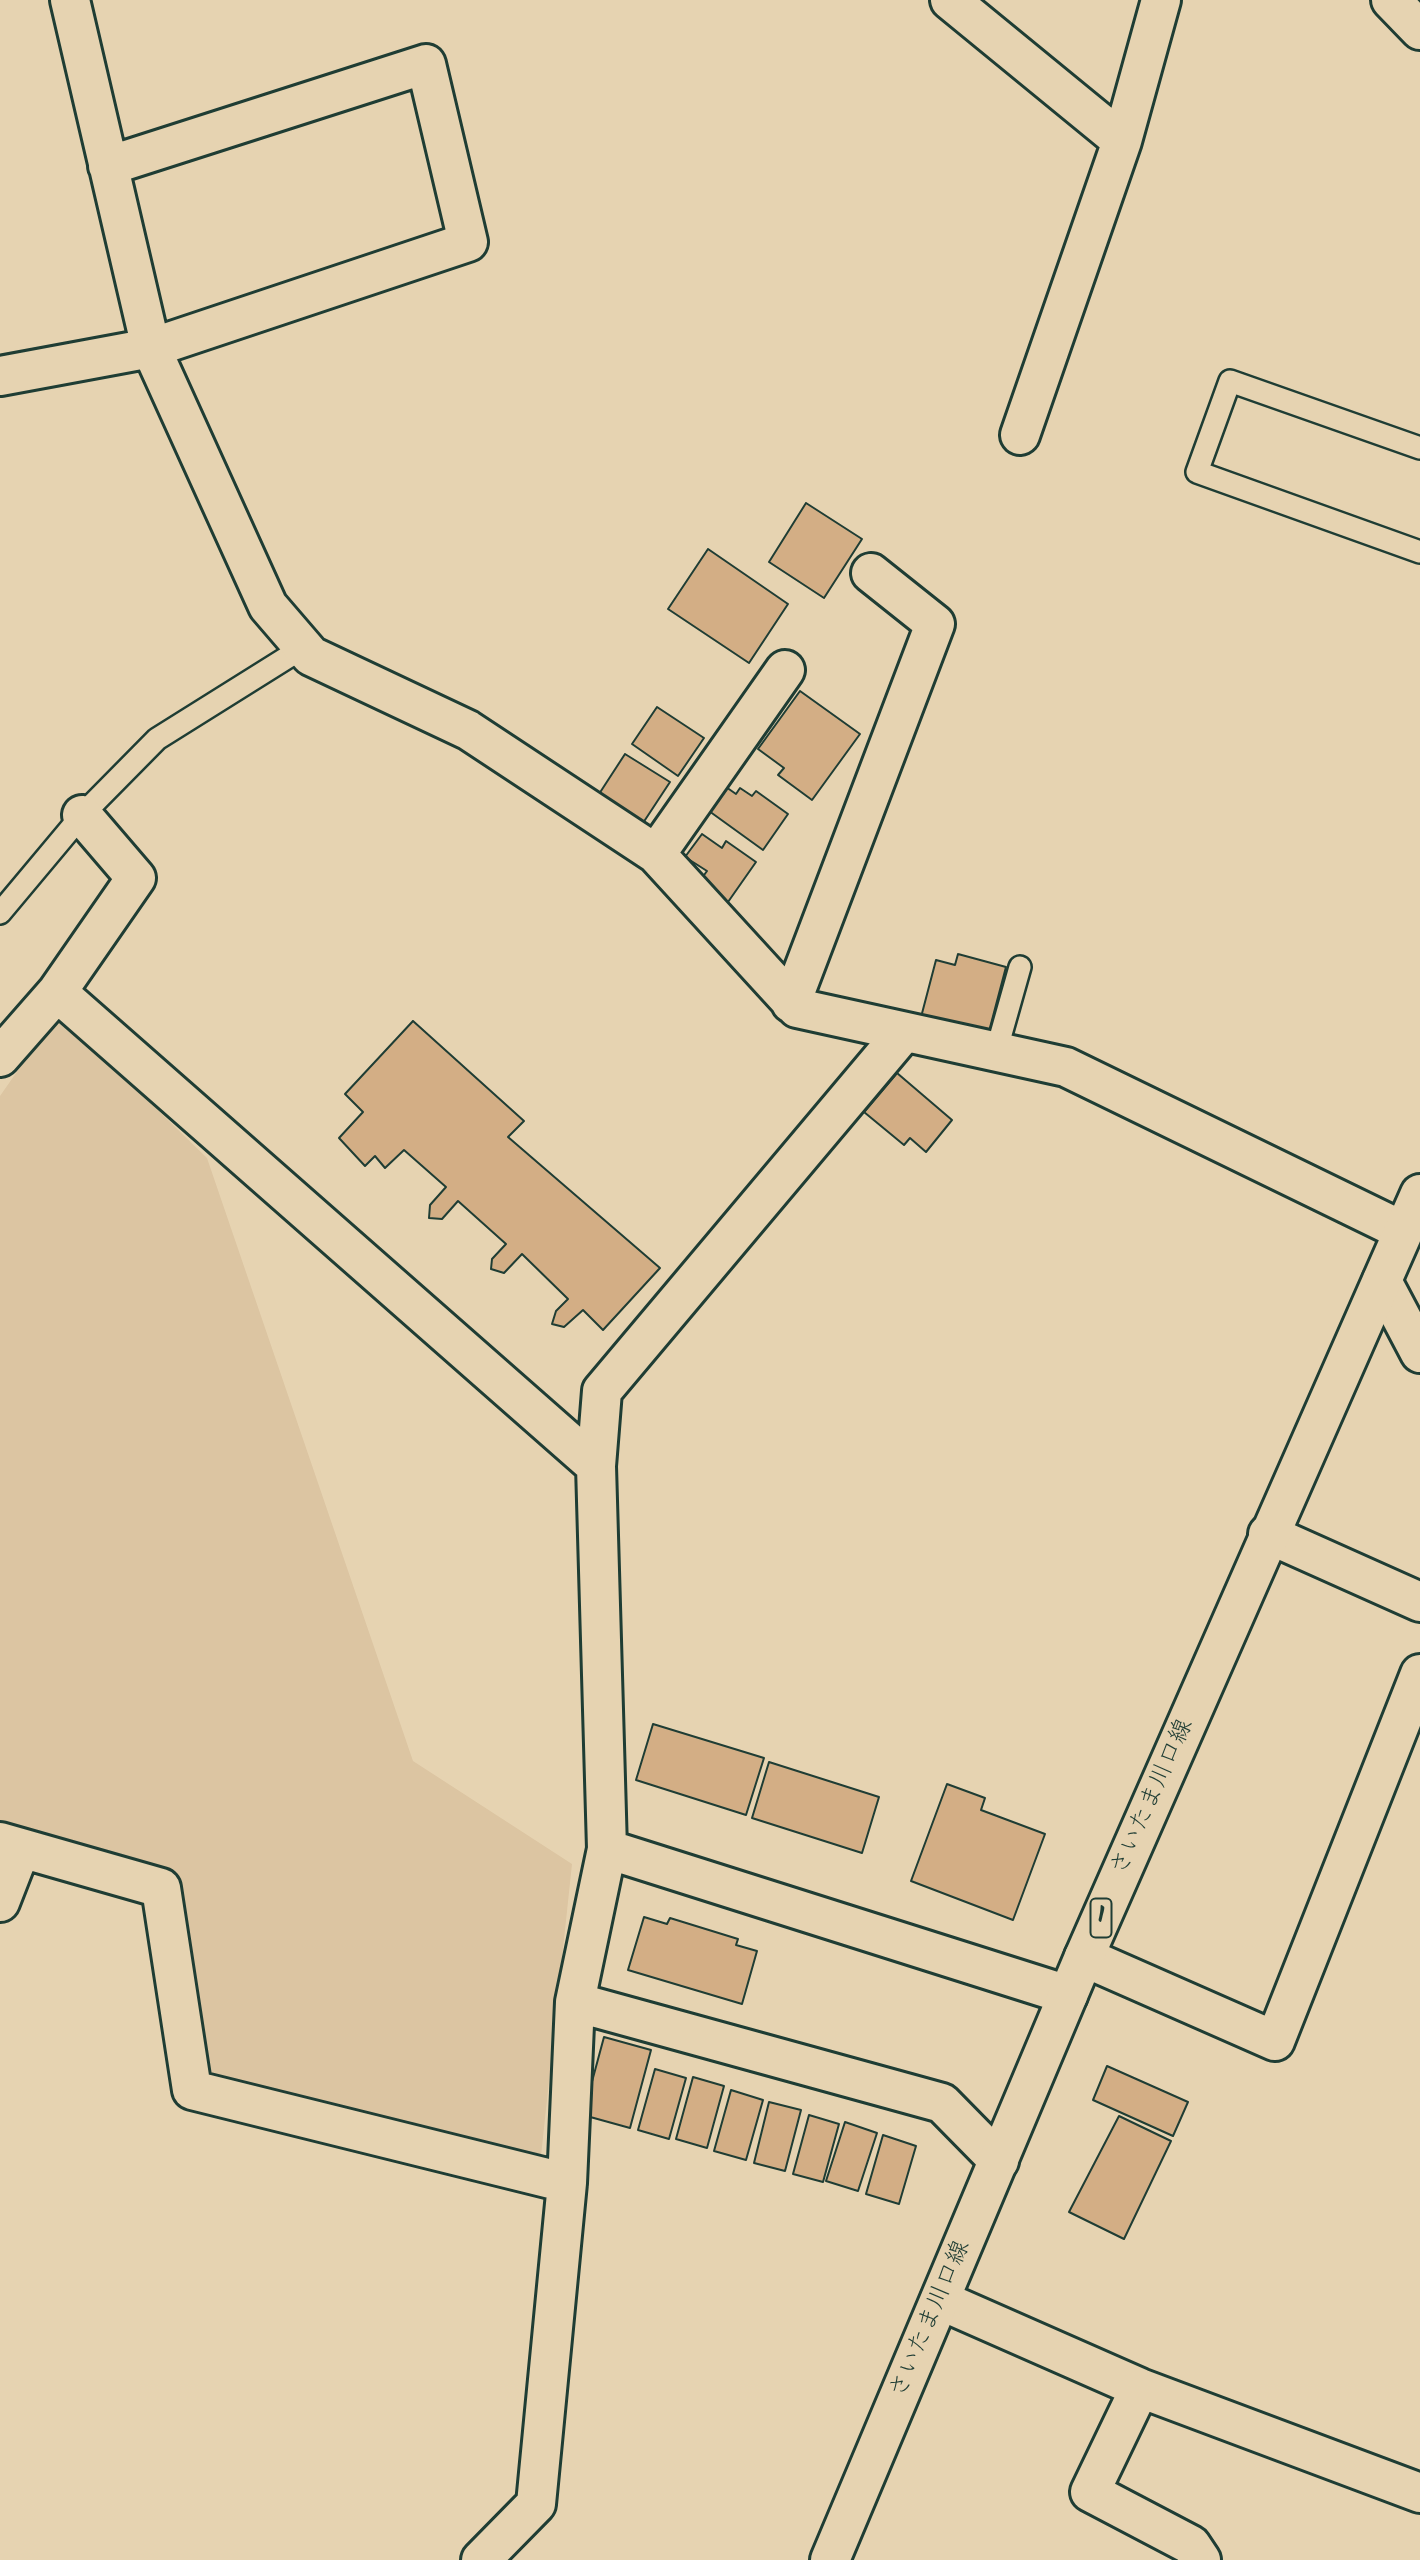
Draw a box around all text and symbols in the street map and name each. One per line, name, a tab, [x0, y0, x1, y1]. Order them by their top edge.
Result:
street label: さいたま川口線	[1107, 1715, 1201, 1881]
road number: 1	[1090, 1898, 1112, 1938]
street label: さいたま川口線	[886, 2237, 978, 2403]

